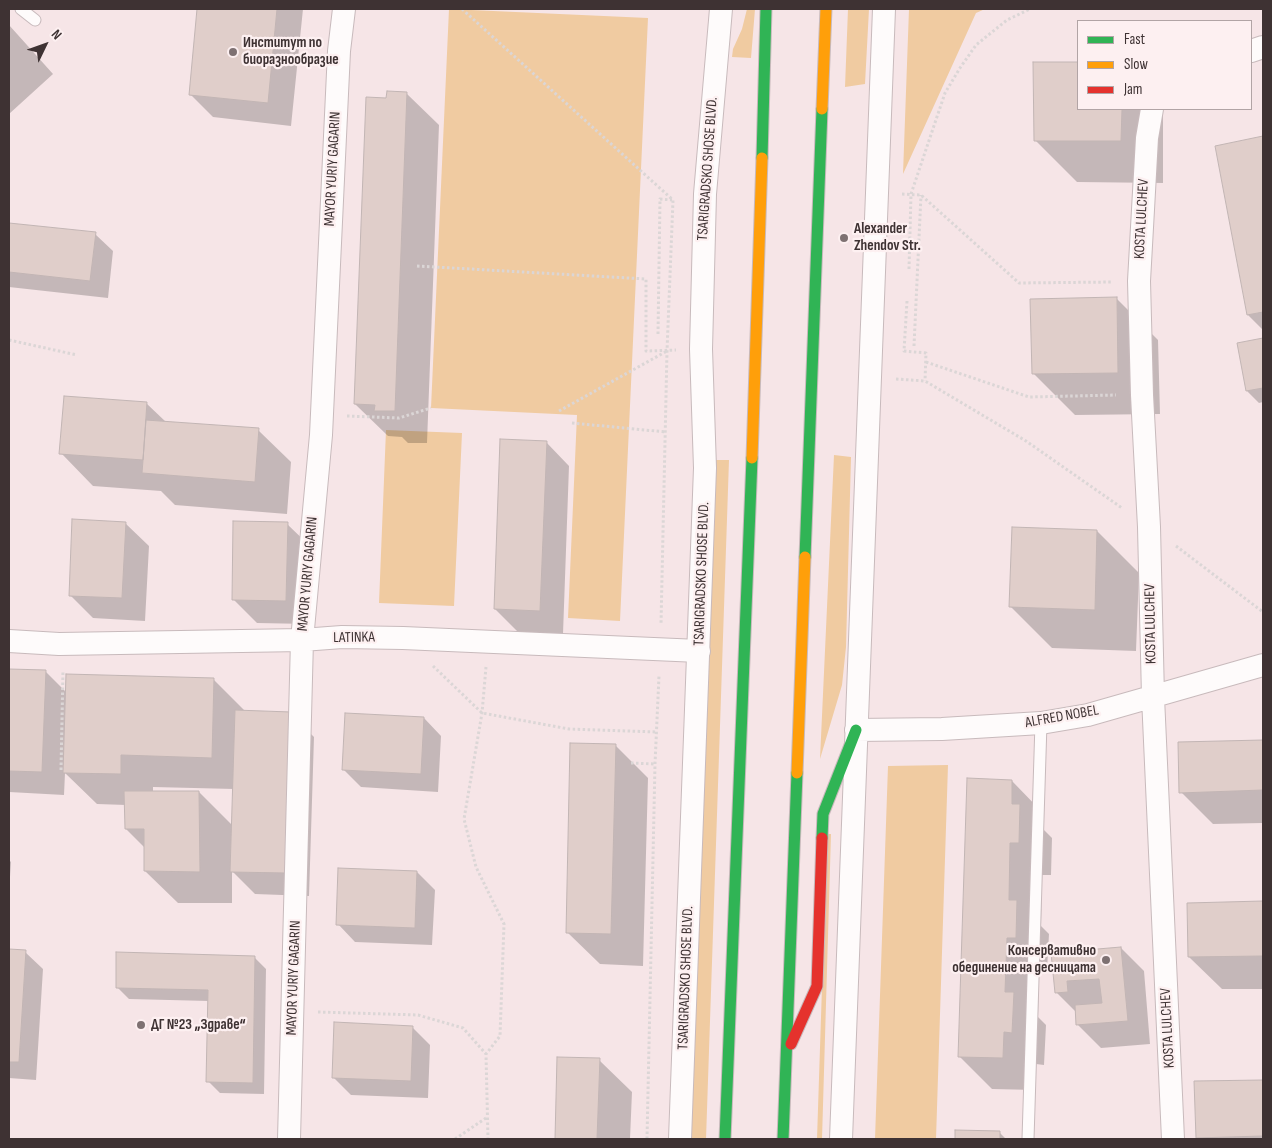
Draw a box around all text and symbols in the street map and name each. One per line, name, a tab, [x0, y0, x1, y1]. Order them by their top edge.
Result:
north arrow	[20, 20, 70, 70]
legend	[1077, 20, 1252, 110]
text: N	[48, 26, 65, 43]
text: Fast	[1124, 30, 1145, 49]
place label: Институт по биоразнообразие	[243, 34, 339, 69]
marker: Институт по биоразнообразие	[227, 46, 239, 58]
text: Slow	[1124, 55, 1148, 74]
text: Jam	[1124, 80, 1142, 99]
street label: TSARIGRADSKO SHOSE BLVD.	[694, 97, 722, 241]
street label: MAYOR YURIY GAGARIN	[321, 111, 345, 227]
street label: KOSTA LULCHEV	[1131, 178, 1153, 260]
place label: Alexander Zhendov Str.	[854, 220, 921, 255]
marker: Alexander Zhendov Str.	[838, 232, 850, 244]
street label: TSARIGRADSKO SHOSE BLVD.	[690, 502, 714, 646]
street label: MAYOR YURIY GAGARIN	[294, 516, 322, 632]
street label: KOSTA LULCHEV	[1141, 584, 1161, 664]
street label: LATINKA	[333, 629, 375, 647]
street label: ALFRED NOBEL	[1024, 702, 1100, 732]
street label: TSARIGRADSKO SHOSE BLVD.	[674, 906, 698, 1050]
street label: MAYOR YURIY GAGARIN	[283, 920, 305, 1036]
place label: Консервативно обединение на десницата	[952, 942, 1096, 977]
marker: Консервативно обединение на десницата	[1100, 954, 1112, 966]
street label: KOSTA LULCHEV	[1157, 987, 1179, 1069]
place label: ДГ №23 „Здраве“	[151, 1016, 245, 1034]
marker: ДГ №23 „Здраве“	[135, 1019, 147, 1031]

